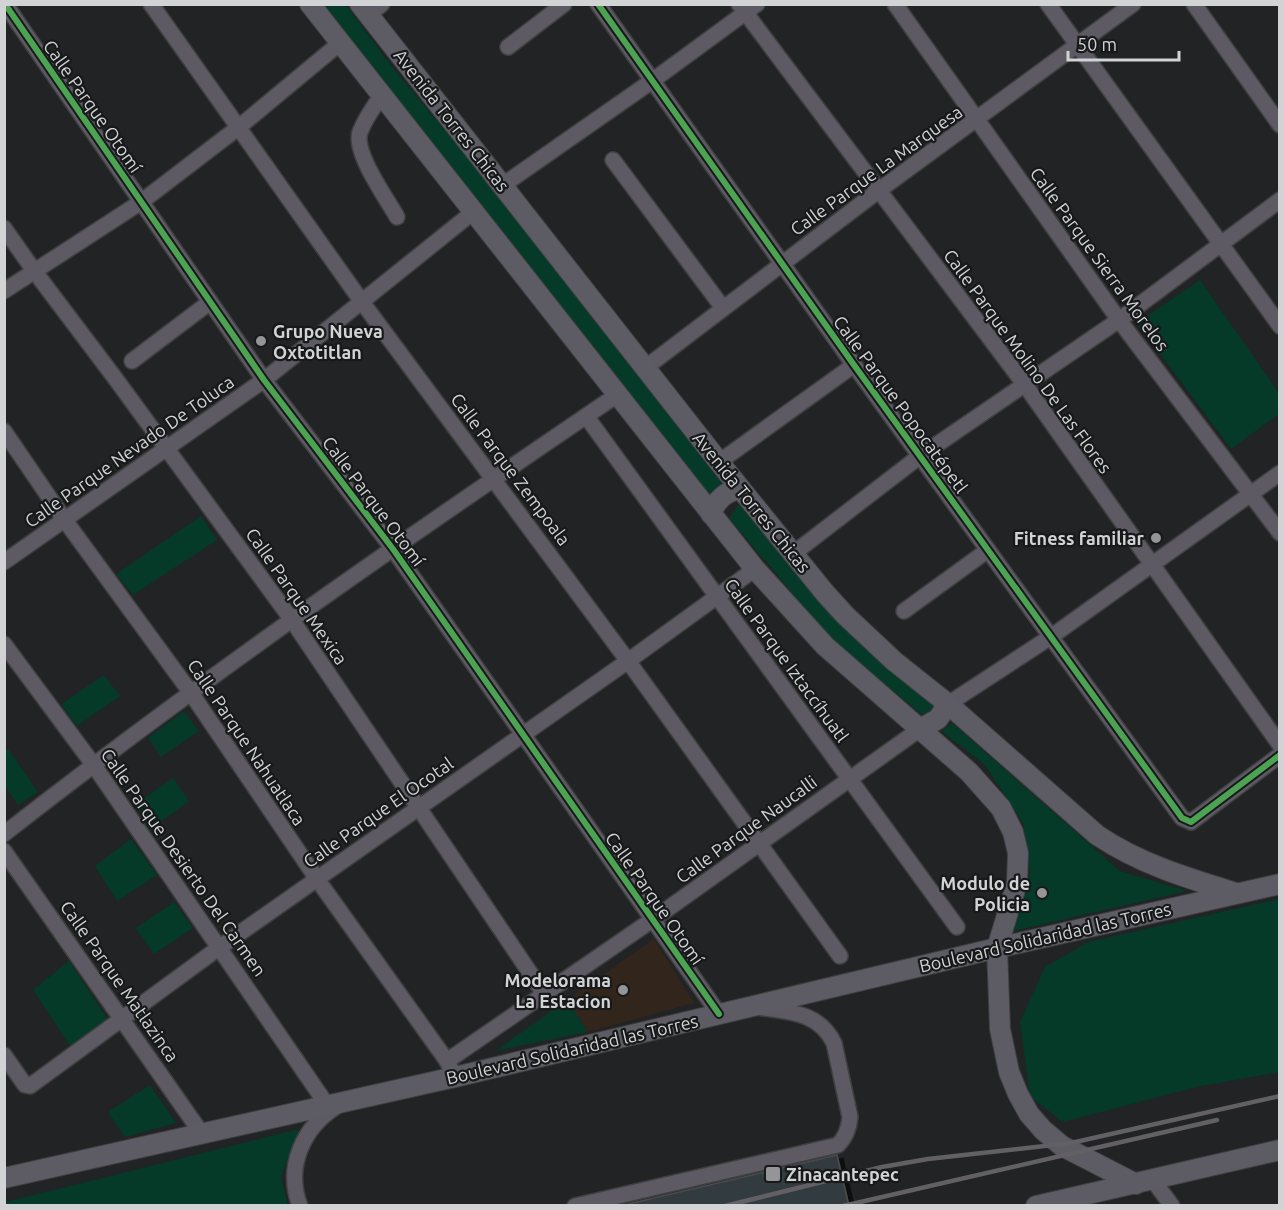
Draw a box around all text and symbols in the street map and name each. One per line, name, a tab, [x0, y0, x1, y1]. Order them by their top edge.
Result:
scale bar	[1068, 24, 1179, 62]
text: 50 m	[1077, 34, 1117, 54]
street label: Calle Parque Otomí	[40, 36, 147, 176]
street label: Avenida Torres Chicas	[390, 45, 514, 195]
street label: Calle Parque La Marquesa	[786, 101, 966, 239]
street label: Calle Parque Sierra Morelos	[1027, 163, 1173, 355]
street label: Calle Parque Molino De Las Flores	[940, 245, 1116, 477]
street label: Calle Parque Popocatépetl	[830, 311, 972, 497]
place label: Grupo Nueva Oxtotitlan	[273, 321, 383, 362]
marker: Grupo Nueva Oxtotitlan	[254, 334, 268, 348]
street label: Calle Parque Nevado De Toluca	[21, 371, 237, 531]
street label: Calle Parque Zempoala	[447, 389, 575, 549]
street label: Avenida Torres Chicas	[689, 428, 815, 576]
street label: Calle Parque Otomí	[319, 432, 430, 570]
street label: Calle Parque Mexica	[242, 524, 352, 668]
place label: Fitness familiar	[1014, 528, 1145, 548]
marker: Fitness familiar	[1149, 531, 1163, 545]
street label: Calle Parque Iztaccíhuatl	[721, 574, 853, 746]
street label: Calle Parque Nahuatlaca	[184, 655, 310, 829]
street label: Calle Parque Desierto Del Carmen	[98, 744, 270, 980]
street label: Calle Parque El Ocotal	[299, 753, 457, 871]
street label: Calle Parque Naucalli	[672, 771, 820, 887]
street label: Calle Parque Otomí	[602, 828, 709, 968]
place label: Modulo de Policia	[940, 873, 1030, 914]
marker: Modulo de Policia	[1035, 886, 1049, 900]
street label: Calle Parque Matlazinca	[57, 897, 183, 1065]
street label: Boulevard Solidaridad las Torres	[917, 898, 1173, 976]
place label: Modelorama La Estacion	[504, 970, 611, 1011]
marker: Modelorama La Estacion	[616, 983, 630, 997]
street label: Boulevard Solidaridad las Torres	[444, 1010, 700, 1088]
place label: Zinacantepec	[786, 1164, 899, 1184]
marker: Zinacantepec	[764, 1165, 782, 1183]

